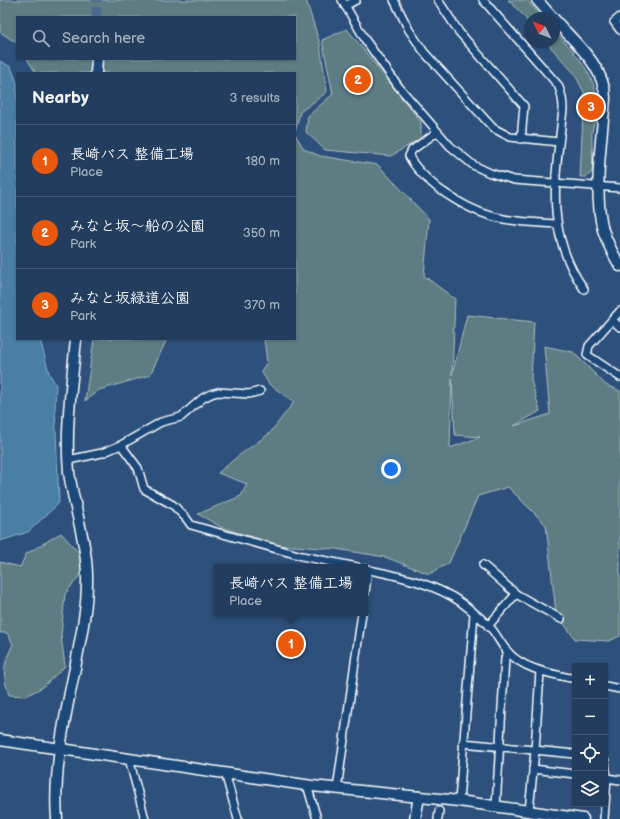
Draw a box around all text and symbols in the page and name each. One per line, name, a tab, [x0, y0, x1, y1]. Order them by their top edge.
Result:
north arrow	[524, 12, 560, 48]
search box	[16, 16, 296, 60]
icon: search	[30, 27, 52, 49]
text: Search here	[62, 29, 145, 48]
pin: 2	[345, 65, 371, 95]
text: Nearby	[32, 88, 89, 108]
text: 3 results	[229, 90, 280, 106]
pin: 3	[578, 92, 604, 122]
text: 長崎バス 整備工場	[70, 145, 194, 164]
text: 1	[42, 153, 48, 169]
text: 180 m	[245, 153, 280, 169]
text: Place	[70, 164, 103, 180]
text: みなと坂〜船の公園	[70, 217, 205, 236]
text: 2	[41, 225, 49, 241]
text: 350 m	[243, 225, 280, 241]
text: Park	[70, 236, 96, 252]
text: みなと坂緑道公園	[70, 289, 190, 308]
text: 3	[41, 297, 49, 313]
text: 370 m	[244, 297, 280, 313]
text: Park	[70, 308, 96, 324]
your location	[381, 459, 401, 479]
popup	[214, 564, 368, 616]
text: 長崎バス 整備工場	[229, 574, 353, 593]
text: Place	[229, 593, 262, 609]
pin: 1	[278, 629, 304, 659]
map controls	[572, 663, 608, 807]
button: +	[572, 663, 608, 699]
button: −	[572, 699, 608, 735]
button: locate	[572, 735, 608, 771]
button: layers	[572, 771, 608, 807]

